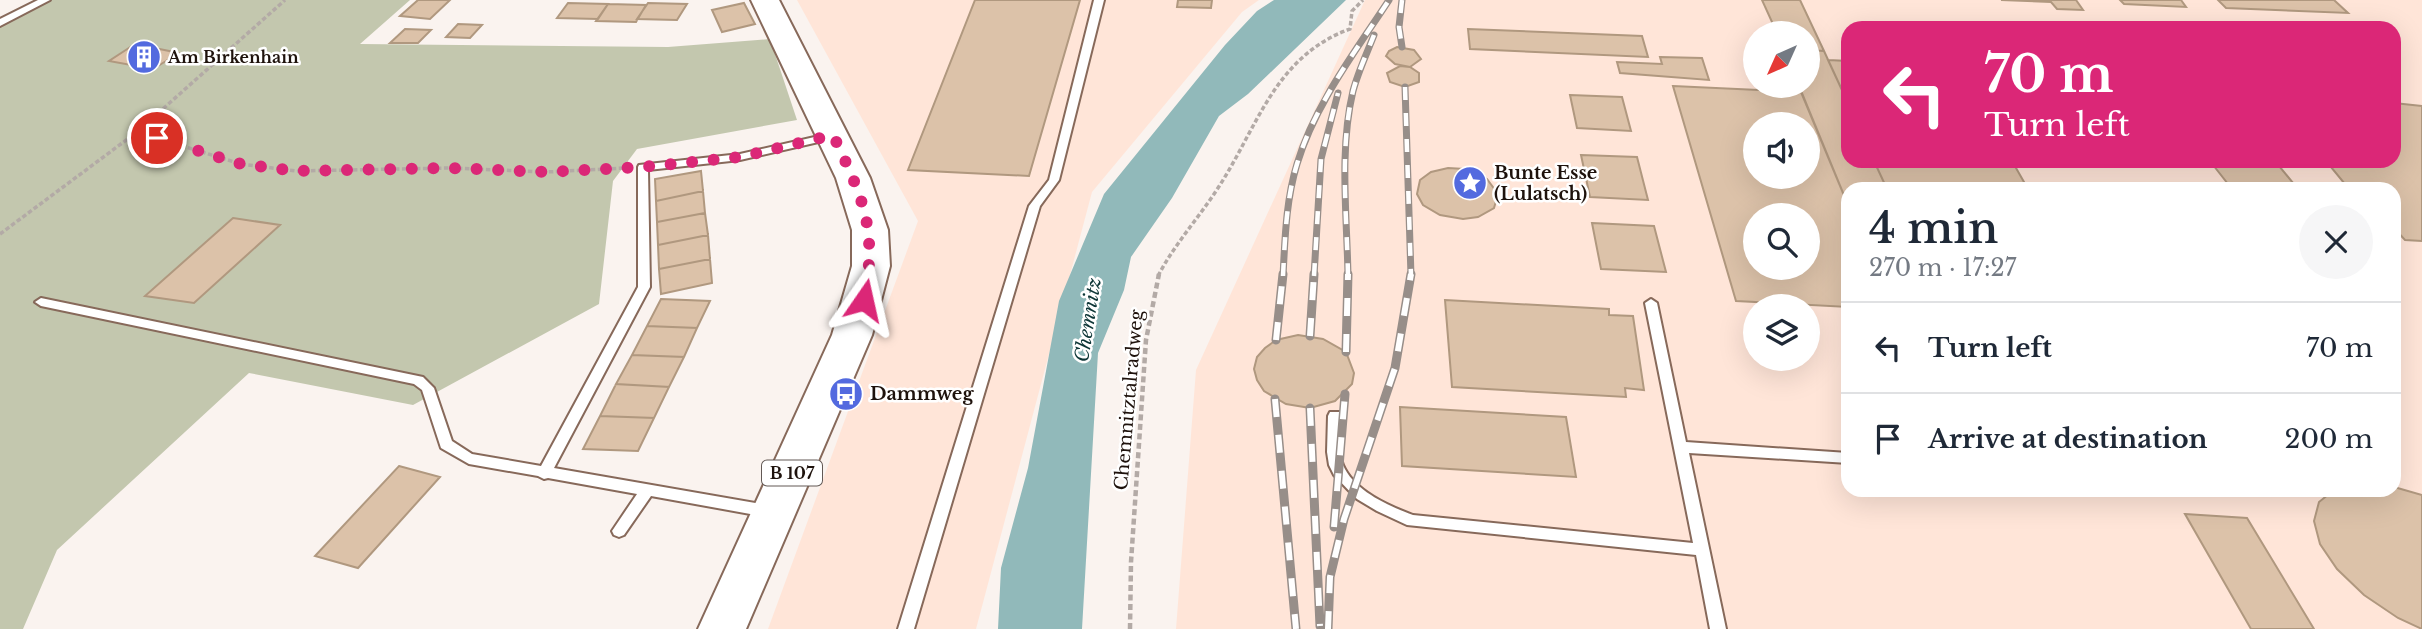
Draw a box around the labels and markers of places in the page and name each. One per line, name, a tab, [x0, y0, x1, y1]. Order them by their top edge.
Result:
building icon: Am Birkenhain	[125, 38, 163, 76]
place label: Am Birkenhain	[167, 47, 299, 67]
pin	[127, 108, 187, 168]
place label: Bunte Esse (Lulatsch)	[1494, 162, 1597, 205]
place icon: Bunte Esse (Lulatsch)	[1451, 164, 1489, 202]
bus stop icon: Dammweg	[827, 375, 865, 413]
place label: Dammweg	[870, 383, 974, 405]

